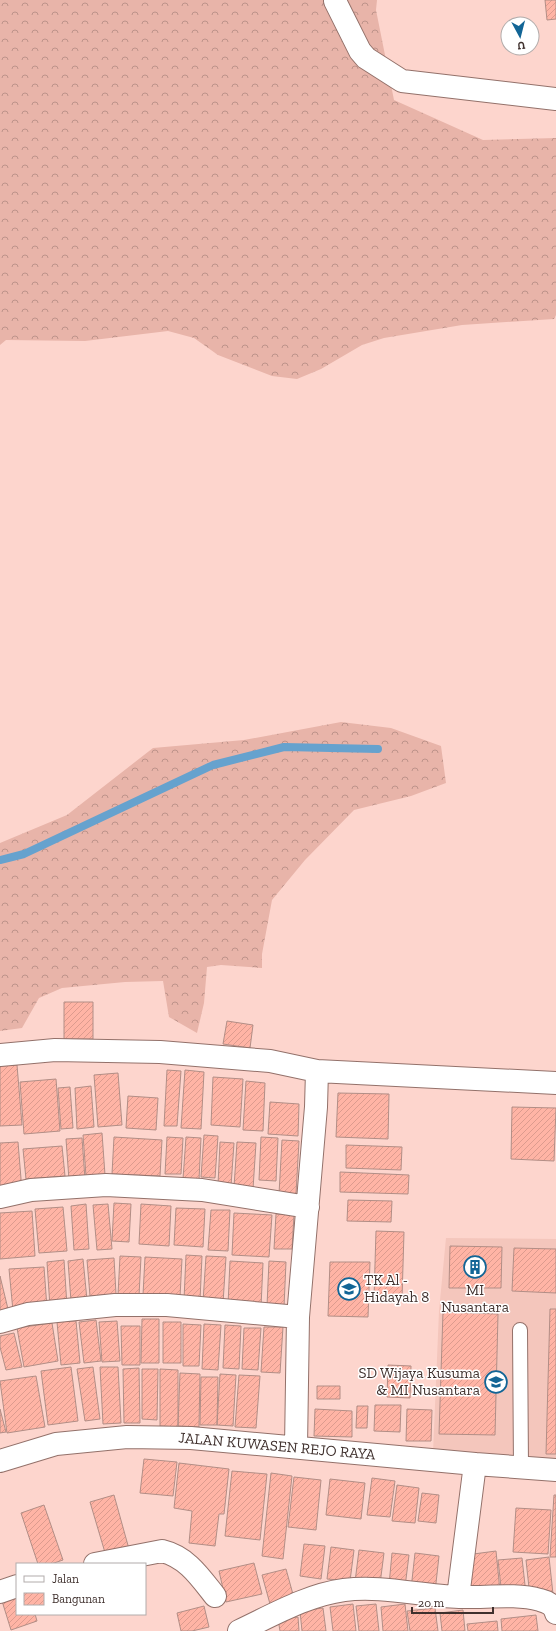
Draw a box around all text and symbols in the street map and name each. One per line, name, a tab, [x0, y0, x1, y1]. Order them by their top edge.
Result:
north arrow	[500, 16, 540, 56]
text: U	[516, 38, 526, 52]
building icon: MI Nusantara	[462, 1254, 488, 1280]
place label: TK Al - Hidayah 8	[364, 1271, 429, 1306]
school or university icon: TK Al - Hidayah 8	[336, 1276, 362, 1302]
place label: MI Nusantara	[441, 1281, 509, 1316]
place label: SD Wijaya Kusuma & MI Nusantara	[358, 1364, 480, 1399]
school or university icon: SD Wijaya Kusuma & MI Nusantara	[483, 1369, 509, 1395]
street label: JALAN KUWASEN REJO RAYA	[178, 1428, 377, 1464]
legend	[16, 1563, 146, 1615]
text: Jalan	[52, 1572, 79, 1586]
scale bar	[412, 1589, 493, 1615]
text: Bangunan	[52, 1592, 105, 1606]
text: 20 m	[418, 1596, 445, 1610]

